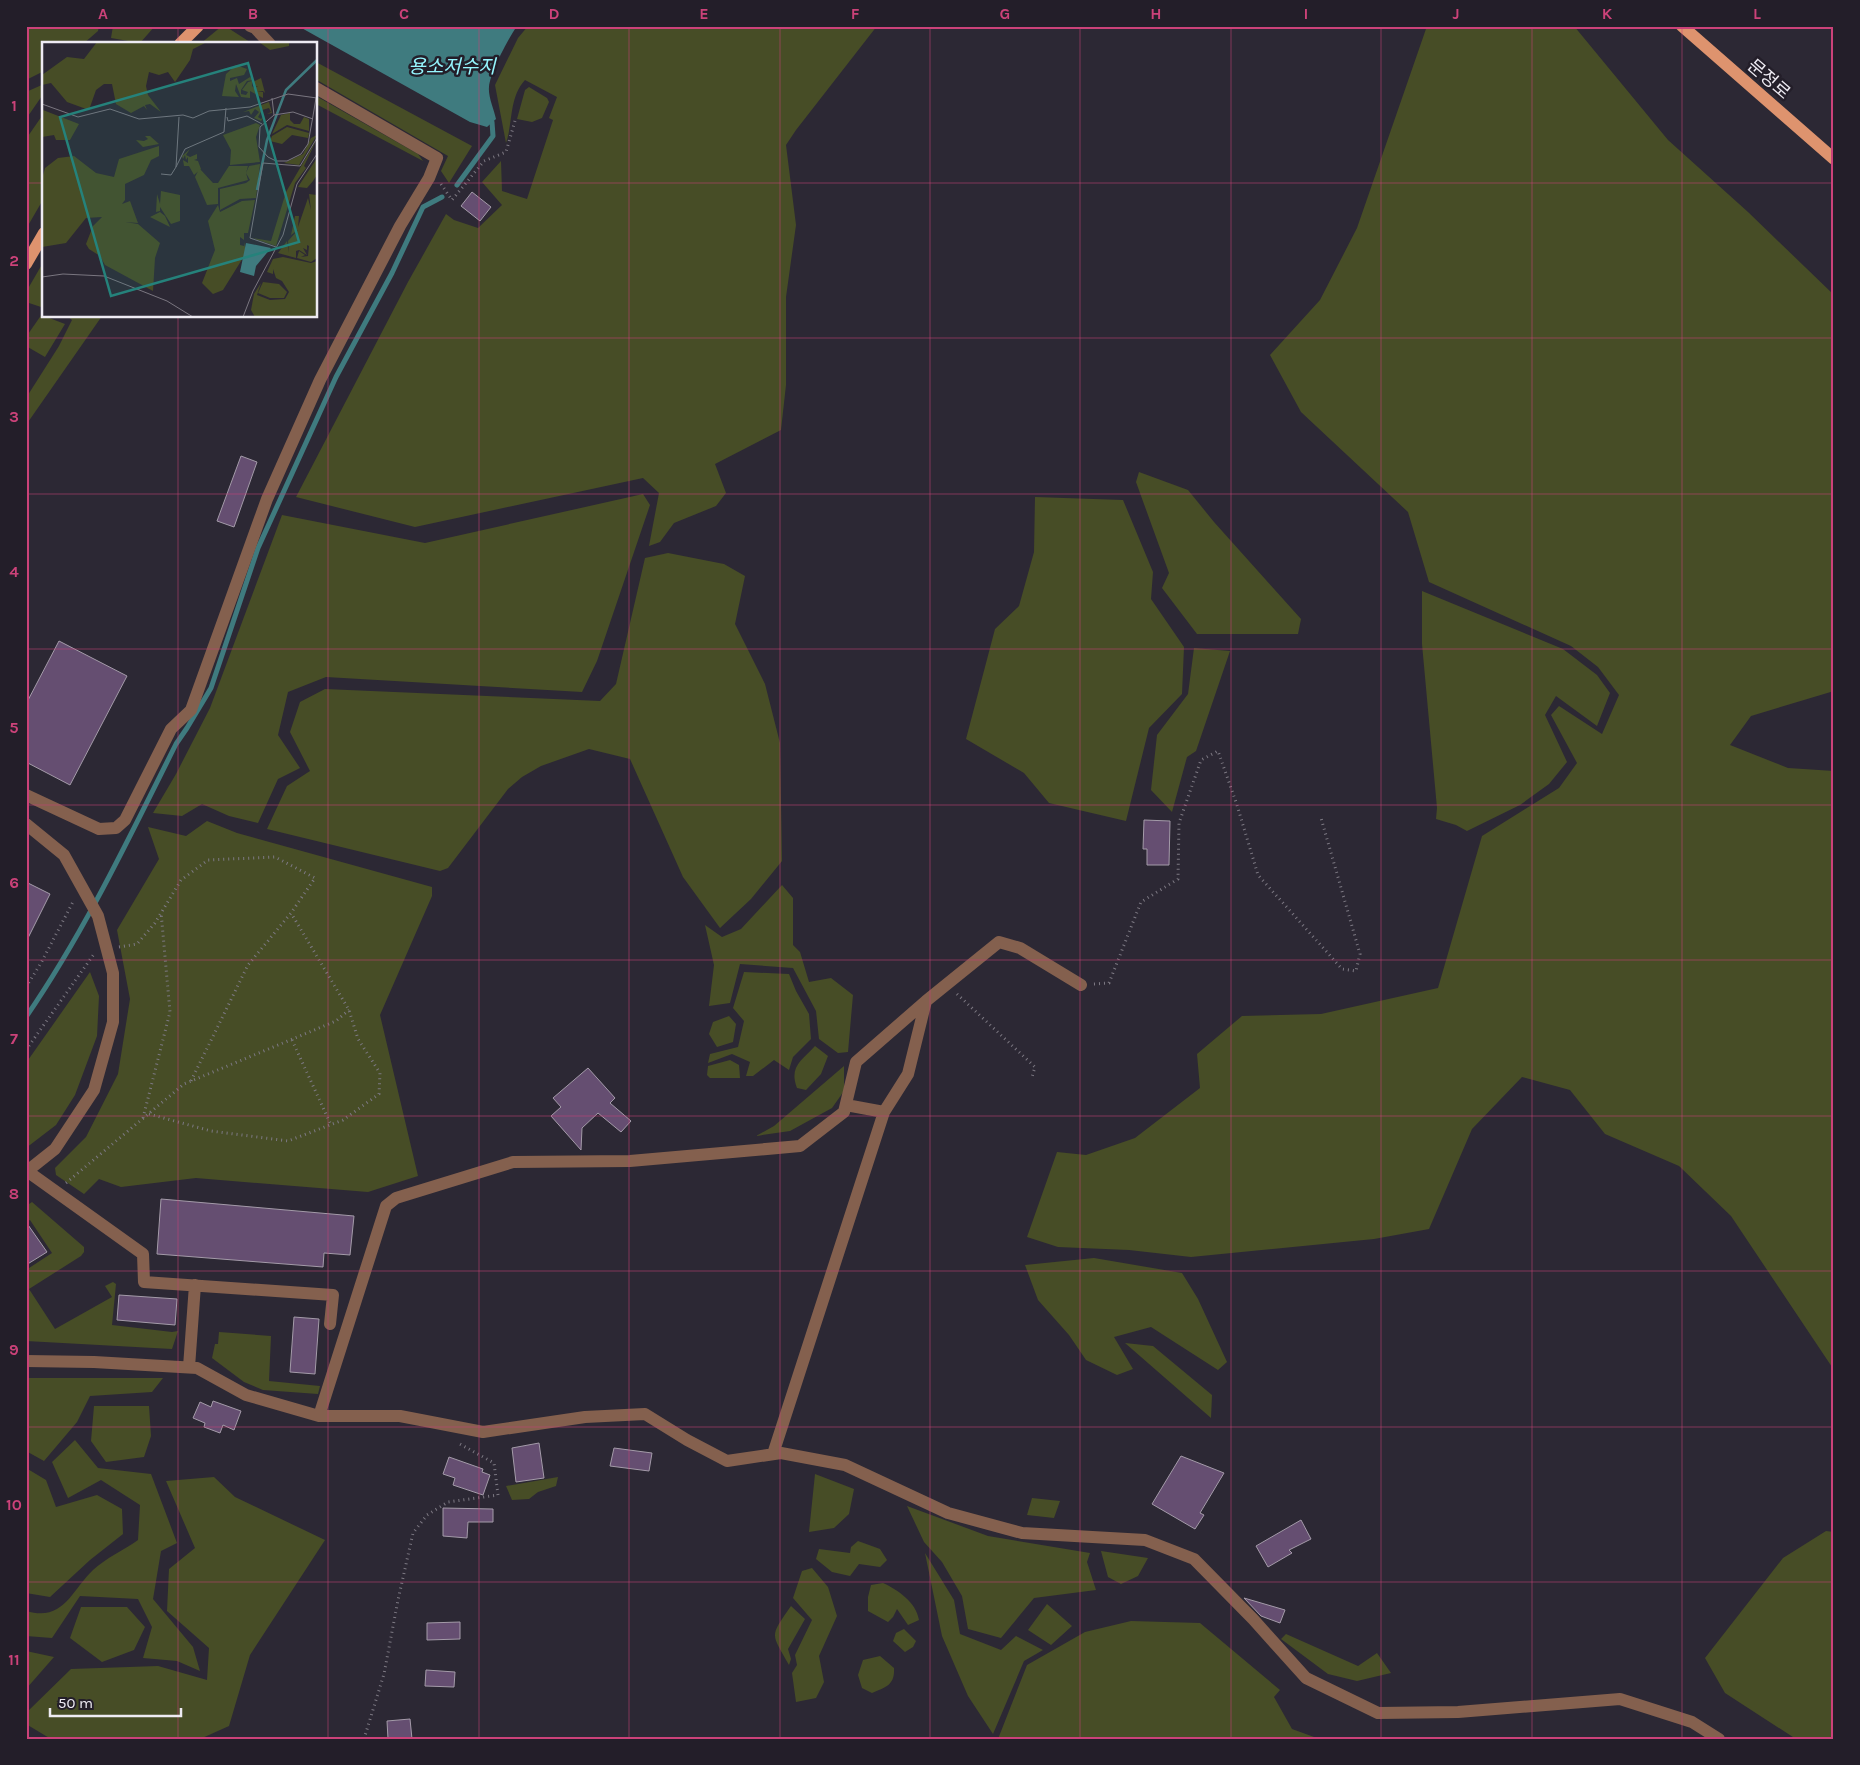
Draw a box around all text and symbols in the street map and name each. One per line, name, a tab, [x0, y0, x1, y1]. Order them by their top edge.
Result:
text: A	[98, 4, 108, 23]
text: B	[248, 4, 258, 23]
text: C	[399, 4, 409, 23]
text: D	[549, 4, 560, 23]
text: E	[699, 4, 709, 23]
text: F	[851, 4, 860, 23]
text: G	[1000, 4, 1010, 23]
text: H	[1150, 4, 1162, 23]
text: I	[1304, 4, 1308, 23]
text: J	[1452, 4, 1460, 23]
text: K	[1602, 4, 1613, 23]
text: L	[1753, 4, 1761, 23]
inset map	[42, 42, 318, 318]
street label: 문정로	[1743, 54, 1795, 104]
water label: 용소저수지	[408, 56, 497, 78]
text: 1	[11, 96, 17, 115]
text: 2	[9, 251, 19, 270]
text: 3	[9, 407, 19, 426]
text: 4	[9, 562, 19, 581]
text: 5	[9, 718, 19, 737]
text: 6	[9, 873, 19, 892]
text: 7	[10, 1029, 18, 1048]
text: 8	[9, 1184, 19, 1203]
text: 9	[9, 1340, 19, 1359]
text: 10	[6, 1495, 22, 1514]
text: 11	[8, 1650, 20, 1669]
scale bar	[50, 1685, 181, 1717]
text: 50 m	[58, 1694, 93, 1712]

